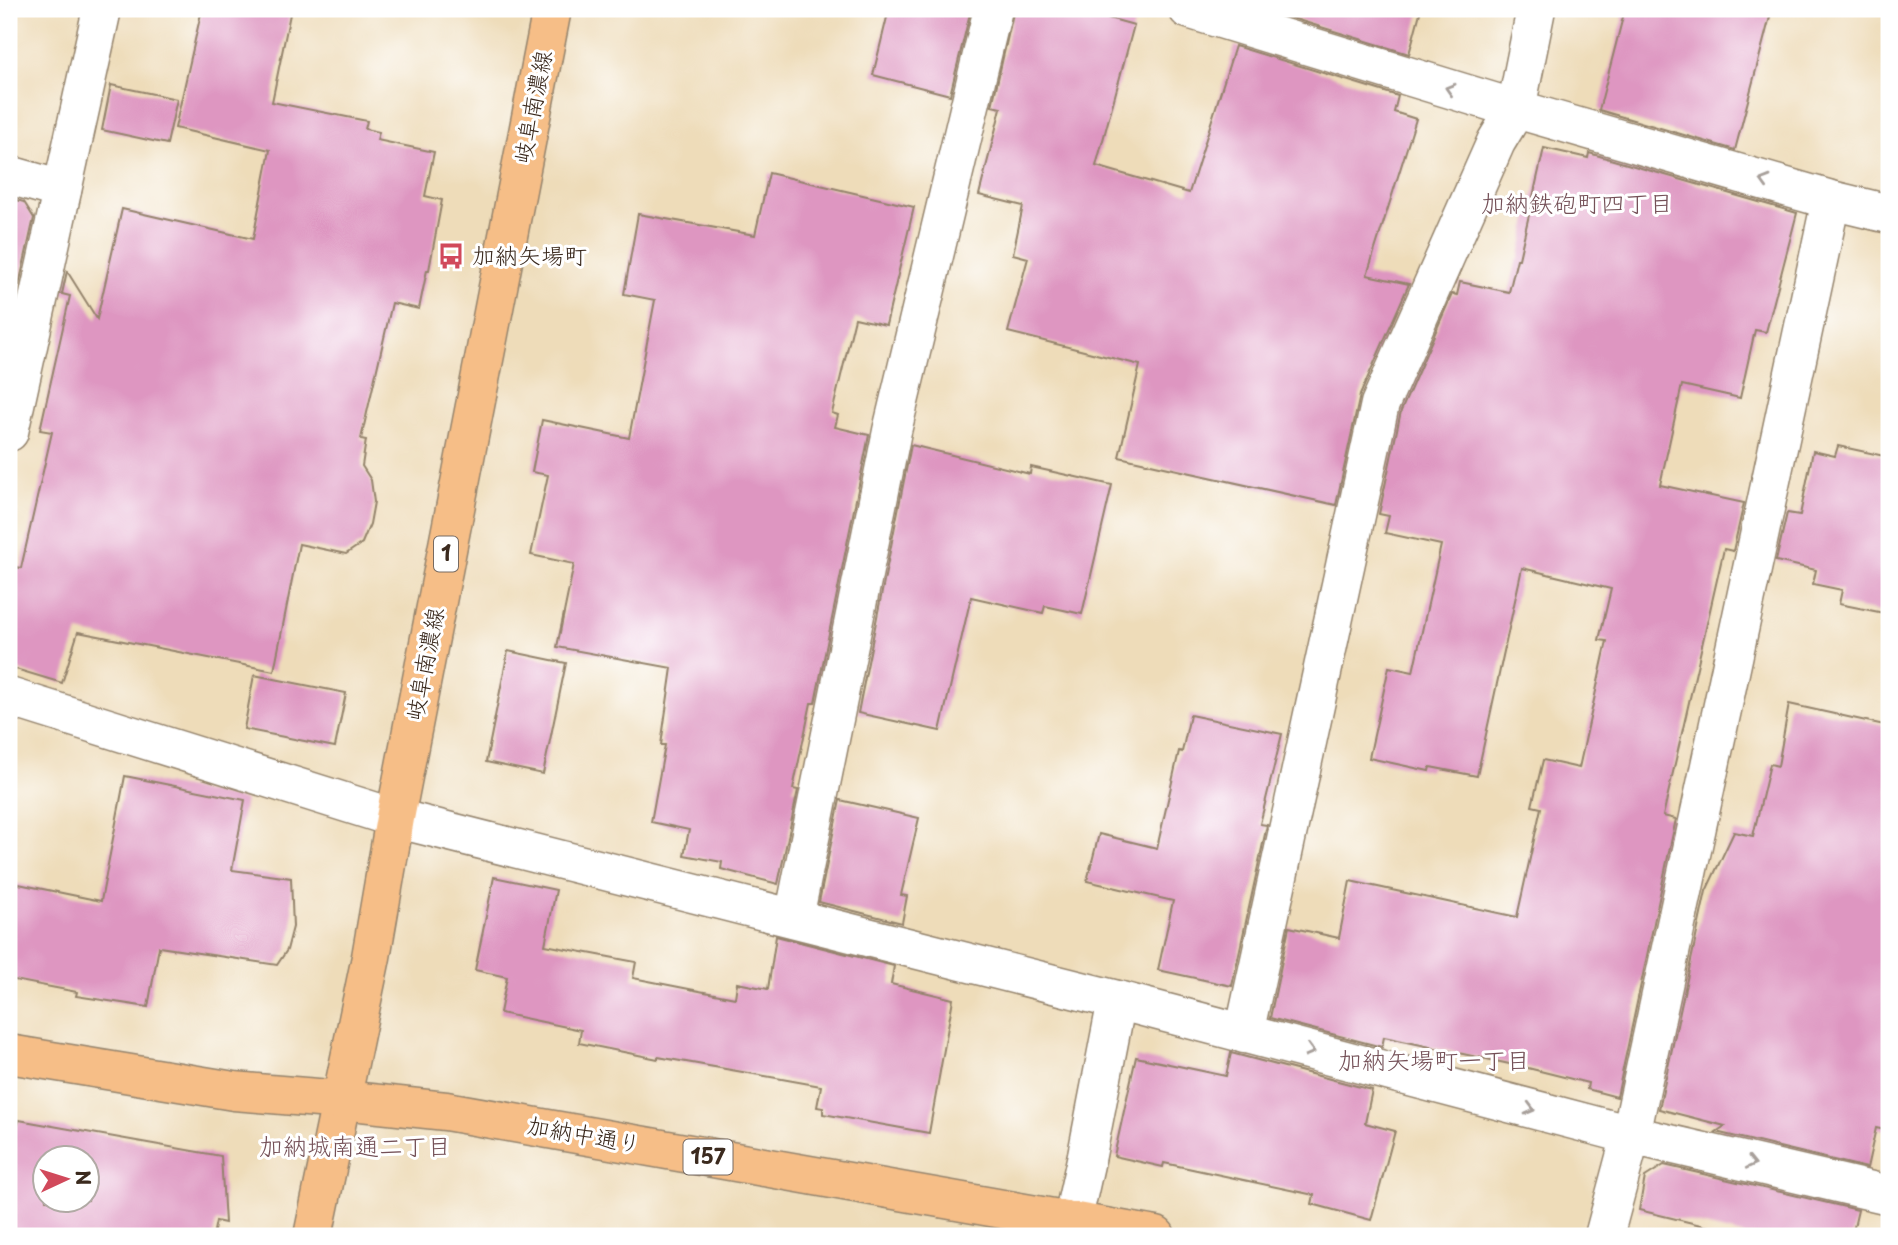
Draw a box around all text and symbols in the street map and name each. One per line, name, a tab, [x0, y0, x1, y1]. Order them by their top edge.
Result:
street label: 岐阜南濃線	[503, 47, 560, 166]
one-way arrow	[1445, 83, 1457, 97]
one-way arrow	[1760, 175, 1772, 189]
district label: 加納鉄砲町四丁目	[1481, 184, 1673, 220]
place label: 加納矢場町	[472, 237, 587, 272]
bus stop icon: 加納矢場町	[436, 241, 466, 271]
road number: 1	[434, 536, 458, 572]
street label: 岐阜南濃線	[395, 604, 452, 723]
district label: 加納矢場町一丁目	[1338, 1041, 1530, 1077]
one-way arrow	[1304, 1043, 1316, 1057]
one-way arrow	[1524, 1101, 1536, 1115]
street label: 加納中通り	[525, 1106, 644, 1161]
district label: 加納城南通二丁目	[259, 1127, 451, 1163]
road number: 157	[684, 1140, 732, 1174]
north arrow	[32, 1144, 102, 1214]
one-way arrow	[1745, 1155, 1757, 1169]
text: N	[69, 1169, 98, 1186]

